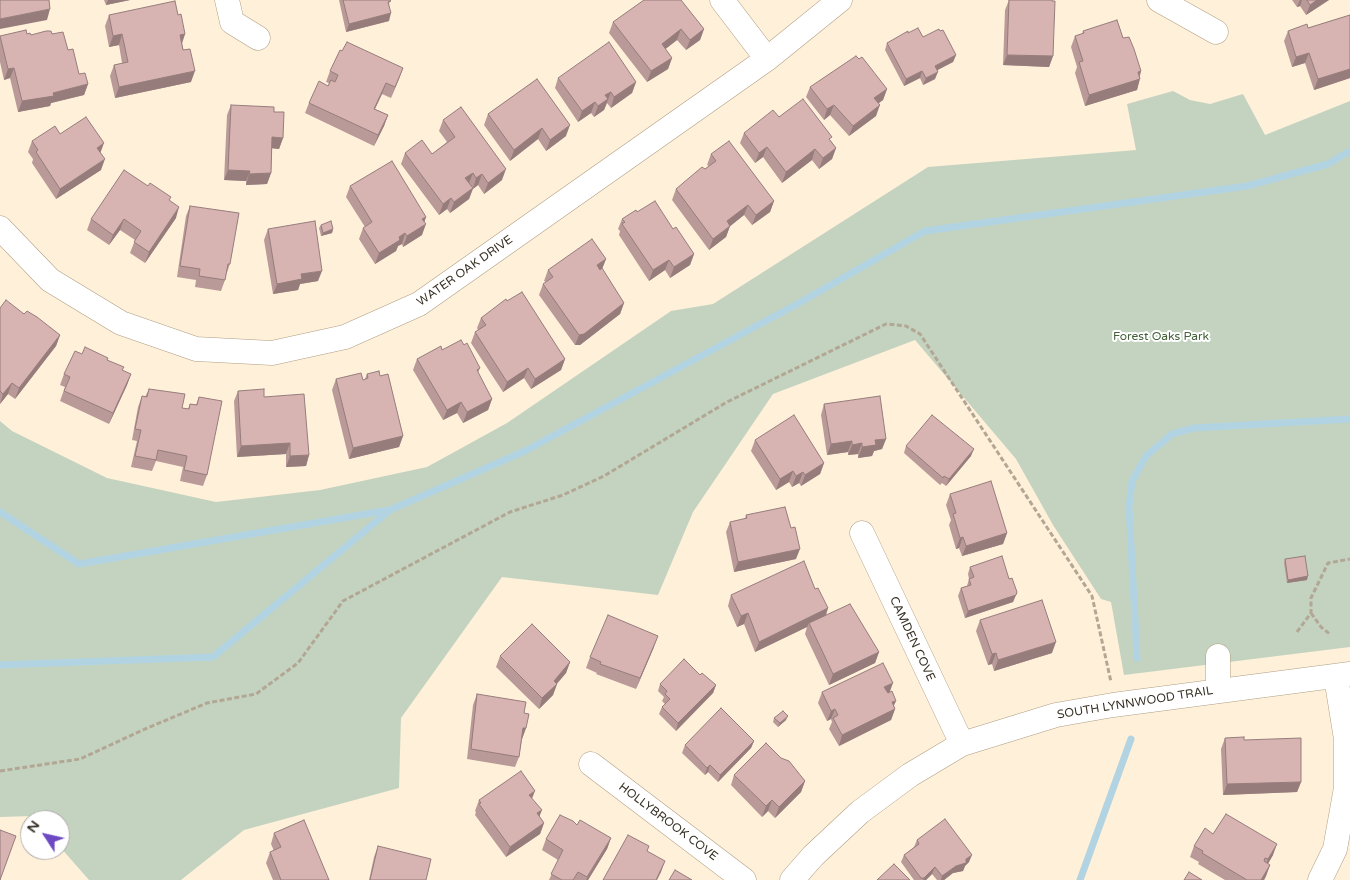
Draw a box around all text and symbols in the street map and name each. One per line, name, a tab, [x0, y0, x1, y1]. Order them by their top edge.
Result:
street label: WATER OAK DRIVE	[414, 233, 516, 309]
park label: Forest Oaks Park	[1113, 330, 1209, 344]
street label: CAMDEN COVE	[886, 594, 938, 684]
street label: SOUTH LYNNWOOD TRAIL	[1056, 684, 1214, 722]
street label: HOLLYBROOK COVE	[616, 780, 720, 864]
north arrow	[20, 810, 70, 860]
text: N	[23, 817, 43, 836]

